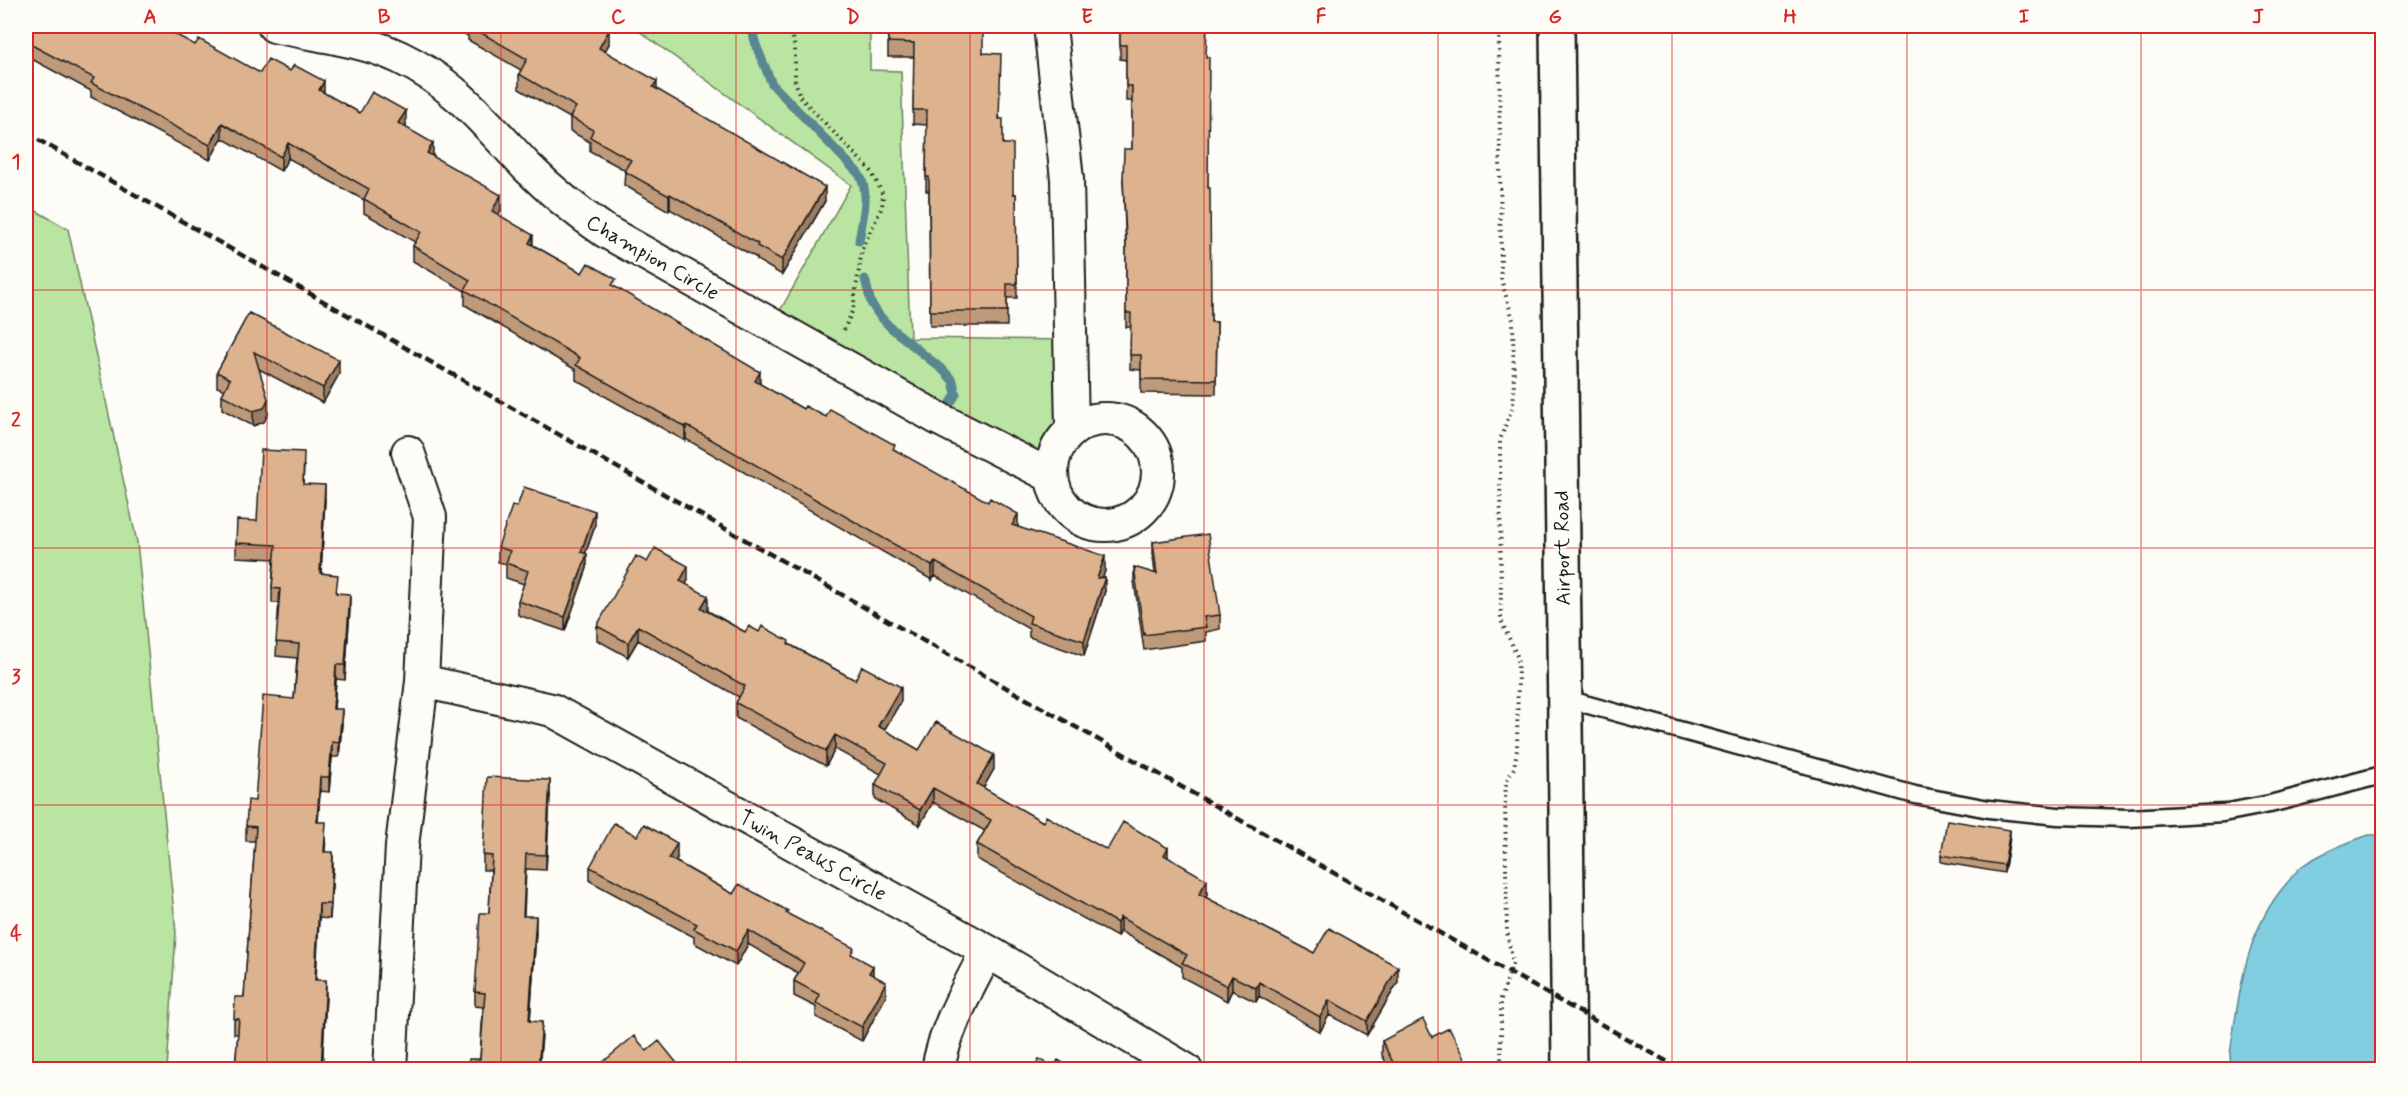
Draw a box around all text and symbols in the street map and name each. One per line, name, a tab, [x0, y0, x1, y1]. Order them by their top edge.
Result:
text: A	[143, 4, 157, 31]
text: B	[378, 4, 391, 31]
text: C	[611, 4, 626, 31]
text: D	[846, 4, 860, 31]
text: E	[1081, 4, 1093, 31]
text: F	[1316, 4, 1327, 31]
text: G	[1548, 4, 1562, 31]
text: H	[1783, 4, 1797, 31]
text: I	[2019, 4, 2029, 31]
text: J	[2252, 4, 2264, 31]
text: 1	[12, 149, 20, 176]
street label: Champion Circle	[581, 208, 724, 307]
text: 2	[11, 407, 21, 434]
street label: Airport Road	[1548, 490, 1578, 606]
text: 3	[11, 664, 21, 691]
street label: Twin Peaks Circle	[734, 804, 892, 908]
text: 4	[10, 921, 22, 948]

